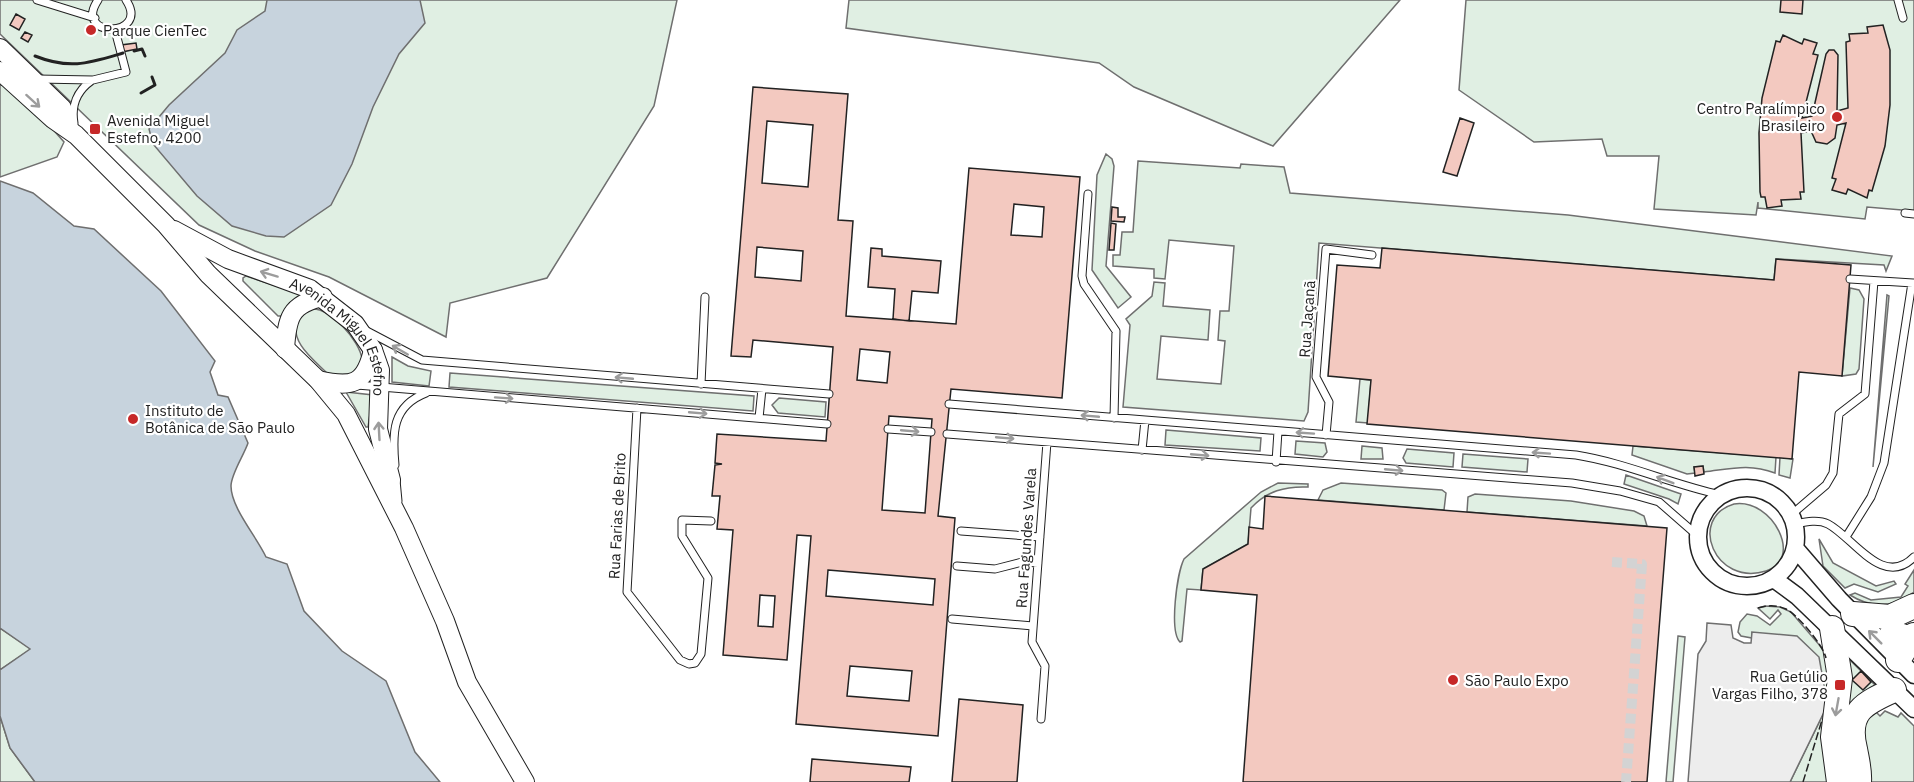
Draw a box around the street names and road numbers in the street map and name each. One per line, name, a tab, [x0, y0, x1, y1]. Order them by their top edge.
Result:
street label: Avenida Miguel Estefno	[287, 273, 390, 396]
street label: Rua Jaçanã	[1295, 280, 1319, 358]
street label: Rua Farias de Brito	[604, 452, 630, 580]
street label: Rua Fagundes Varela	[1012, 467, 1040, 609]

